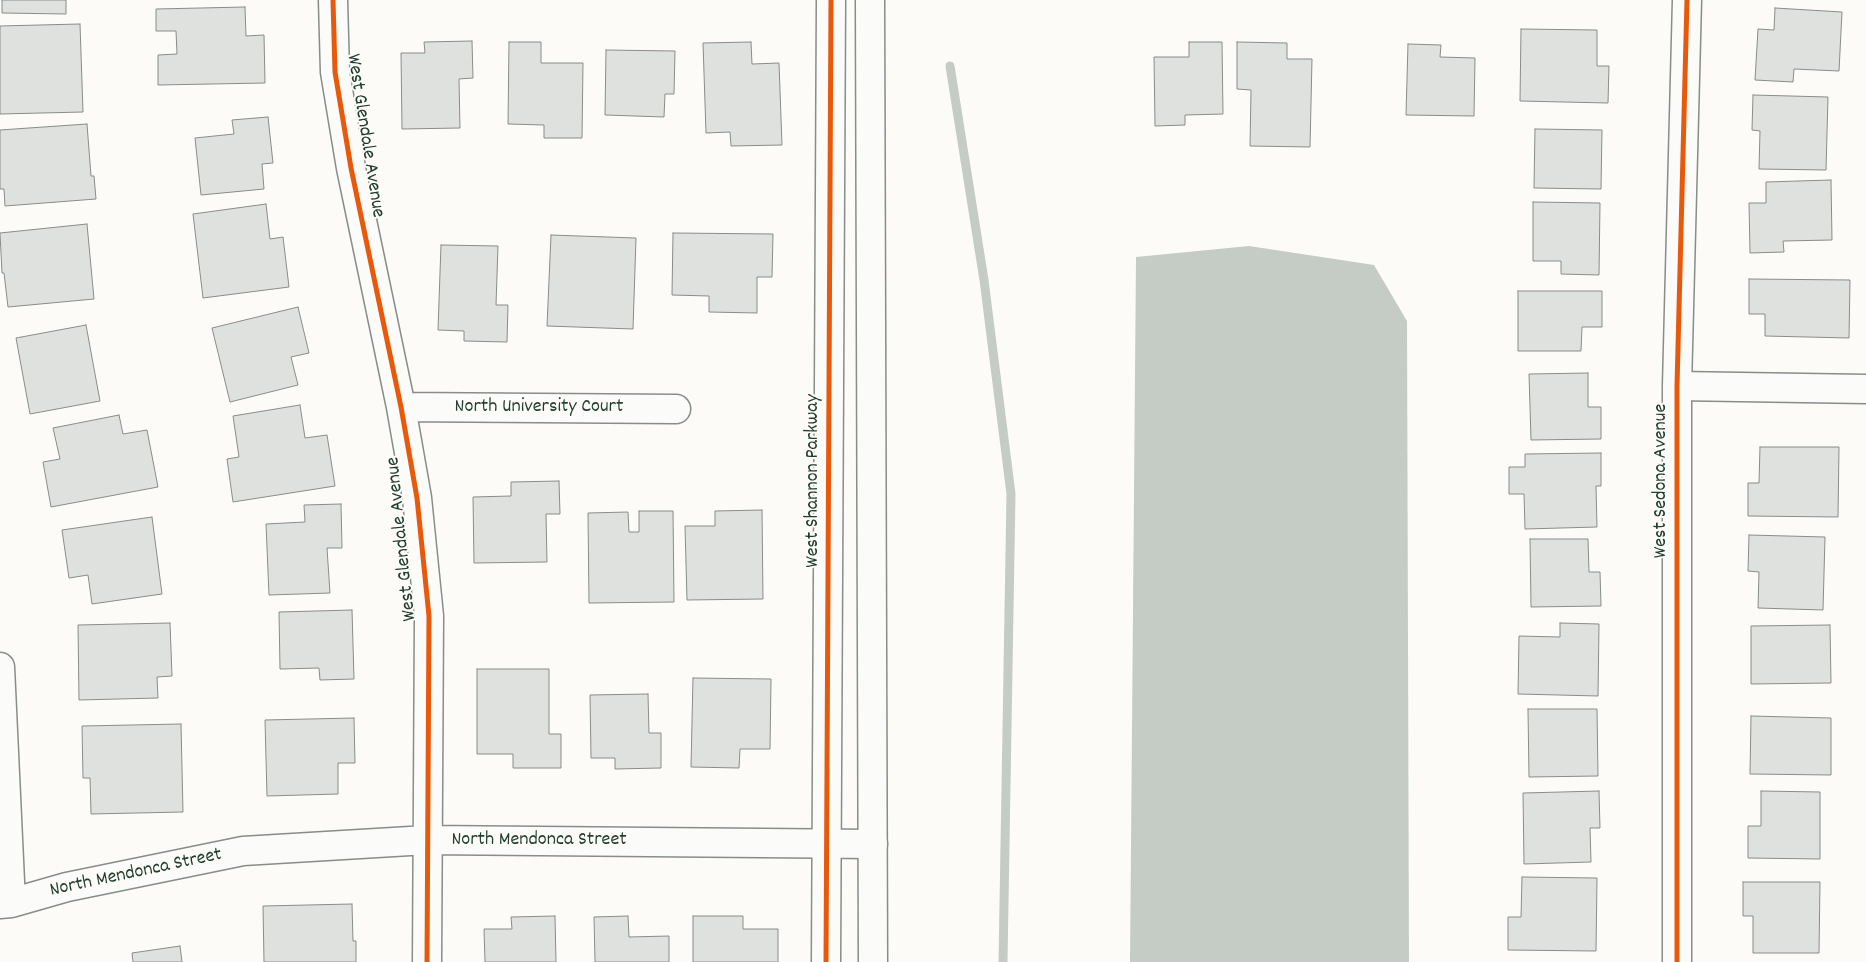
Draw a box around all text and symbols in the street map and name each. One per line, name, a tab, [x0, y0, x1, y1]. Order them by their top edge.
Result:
street label: West Glendale Avenue	[339, 53, 389, 219]
street label: West Shannon Parkway	[802, 394, 826, 568]
street label: North University Court	[455, 396, 623, 420]
street label: West Sedona Avenue	[1650, 404, 1674, 558]
street label: West Glendale Avenue	[382, 456, 424, 622]
street label: North Mendonca Street	[451, 829, 627, 853]
street label: North Mendonca Street	[48, 844, 224, 904]

